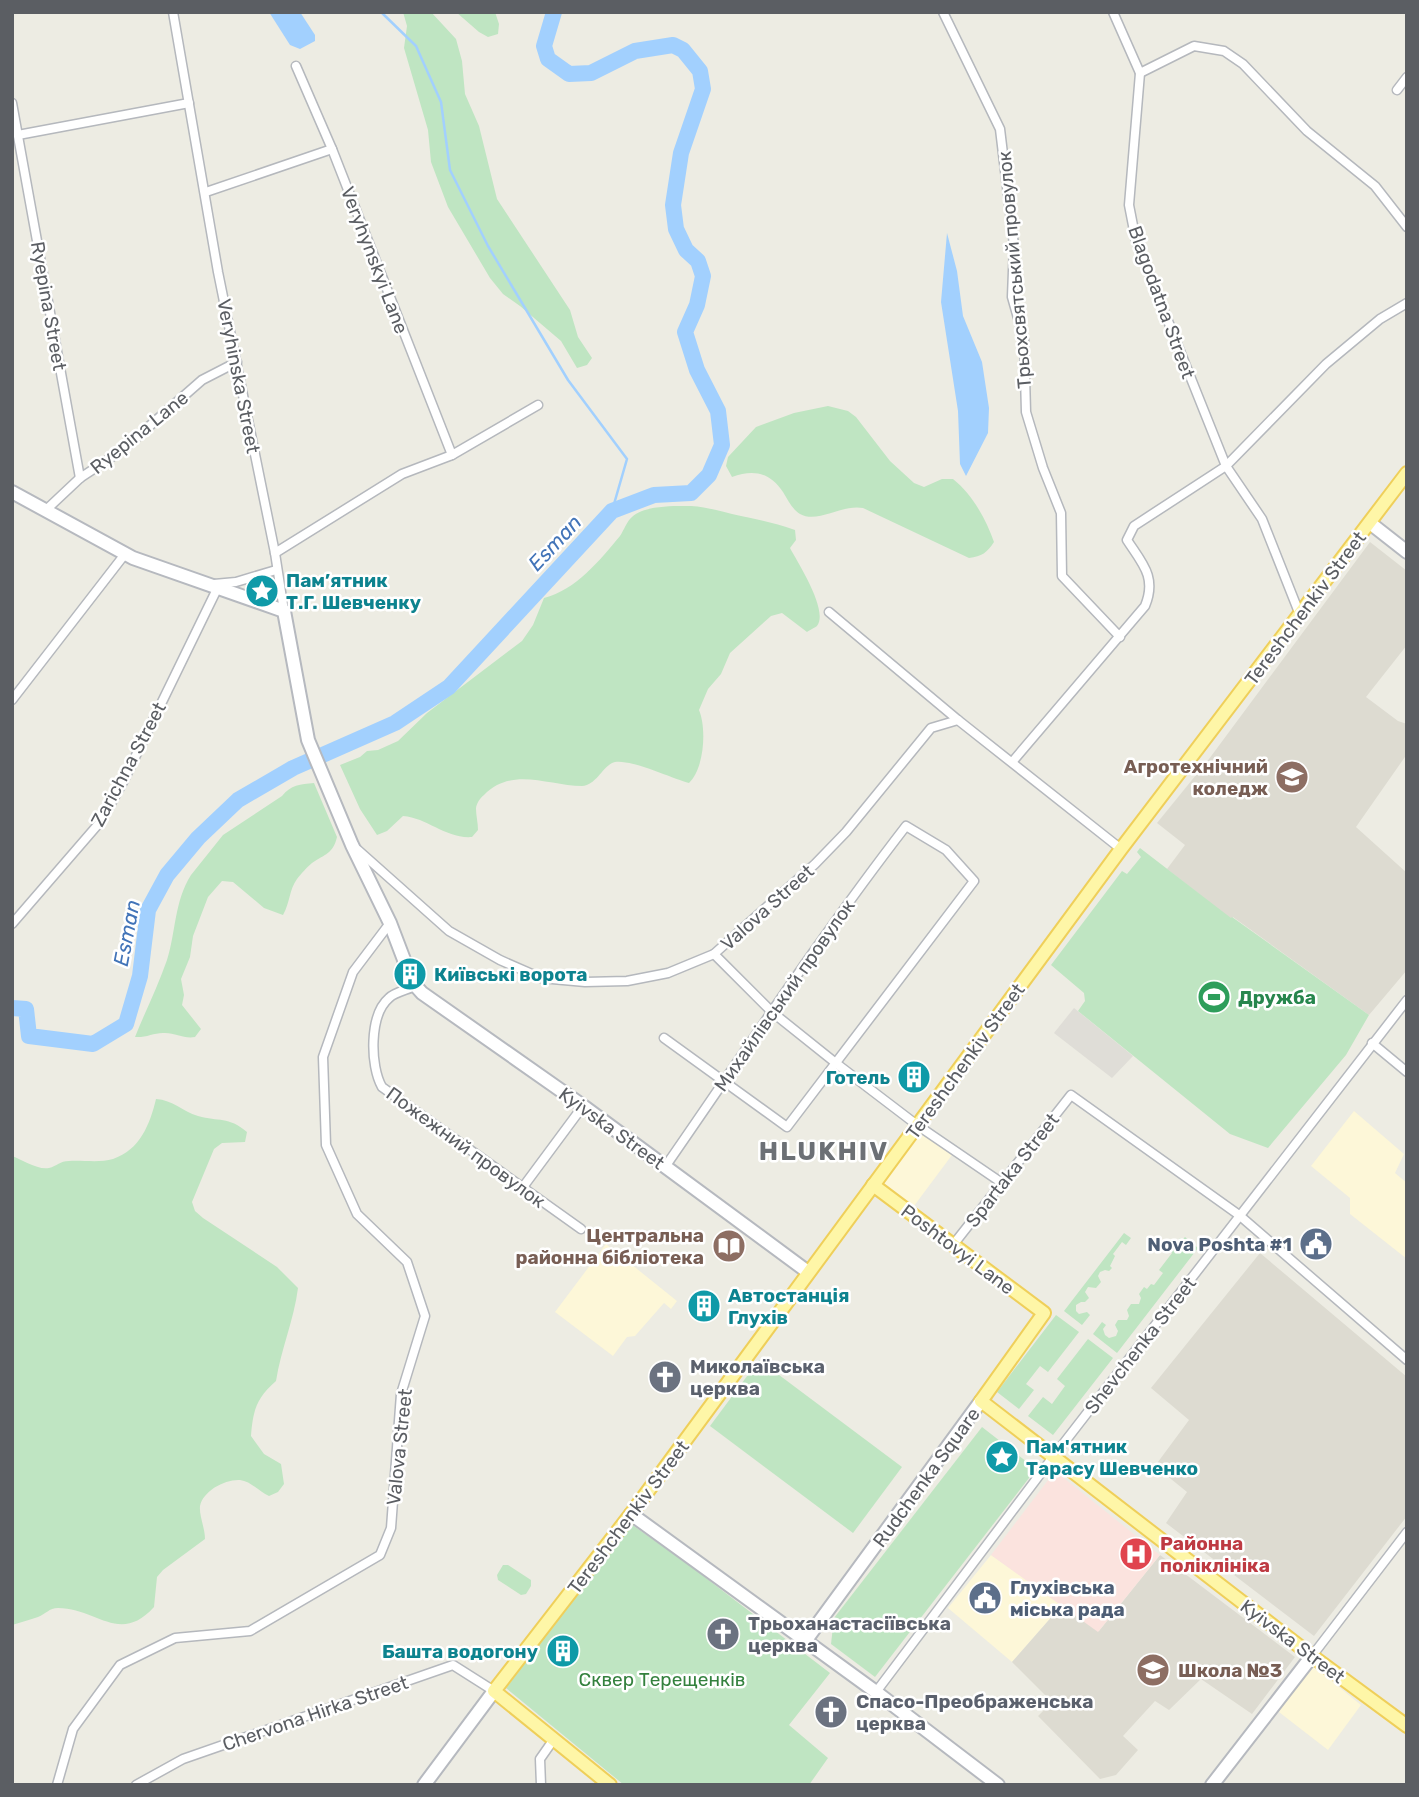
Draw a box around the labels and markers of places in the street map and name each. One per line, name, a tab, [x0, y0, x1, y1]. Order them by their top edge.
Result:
place label: Пам’ятник Т.Г. Шевченку	[286, 569, 421, 614]
place icon: Пам’ятник Т.Г. Шевченку	[243, 572, 281, 610]
place label: Агротехнічний коледж	[1124, 755, 1268, 800]
school or university icon: Агротехнічний коледж	[1273, 758, 1311, 796]
building icon: Київські ворота	[391, 955, 429, 993]
place label: Київські ворота	[434, 963, 588, 986]
sports icon: Дружба	[1195, 978, 1233, 1016]
place label: Дружба	[1238, 986, 1316, 1009]
building icon: Готель	[895, 1058, 933, 1096]
place label: Готель	[826, 1066, 890, 1089]
place label: Центральна районна бібліотека	[515, 1224, 704, 1269]
public building icon: Nova Poshta #1	[1297, 1225, 1335, 1263]
library icon: Центральна районна бібліотека	[710, 1227, 748, 1265]
place label: Nova Poshta #1	[1147, 1233, 1292, 1256]
place label: Автостанція Глухів	[728, 1284, 849, 1329]
building icon: Автостанція Глухів	[685, 1287, 723, 1325]
place label: Миколаївська церква	[690, 1355, 825, 1400]
church icon: Миколаївська церква	[646, 1358, 684, 1396]
place label: Пам'ятник Тарасу Шевченко	[1026, 1435, 1198, 1480]
place icon: Пам'ятник Тарасу Шевченко	[983, 1438, 1021, 1476]
place label: Районна поліклініка	[1160, 1532, 1270, 1577]
hospital icon: Районна поліклініка	[1117, 1535, 1155, 1573]
place label: Глухівська міська рада	[1010, 1576, 1125, 1621]
public building icon: Глухівська міська рада	[966, 1579, 1004, 1617]
place label: Трьоханастасіївська церква	[748, 1612, 951, 1657]
church icon: Трьоханастасіївська церква	[704, 1615, 742, 1653]
building icon: Башта водогону	[544, 1632, 582, 1670]
place label: Башта водогону	[382, 1640, 538, 1663]
school or university icon: Школа №3	[1134, 1651, 1172, 1689]
place label: Школа №3	[1178, 1659, 1282, 1682]
place label: Спасо-Преображенська церква	[856, 1690, 1094, 1735]
church icon: Спасо-Преображенська церква	[812, 1693, 850, 1731]

